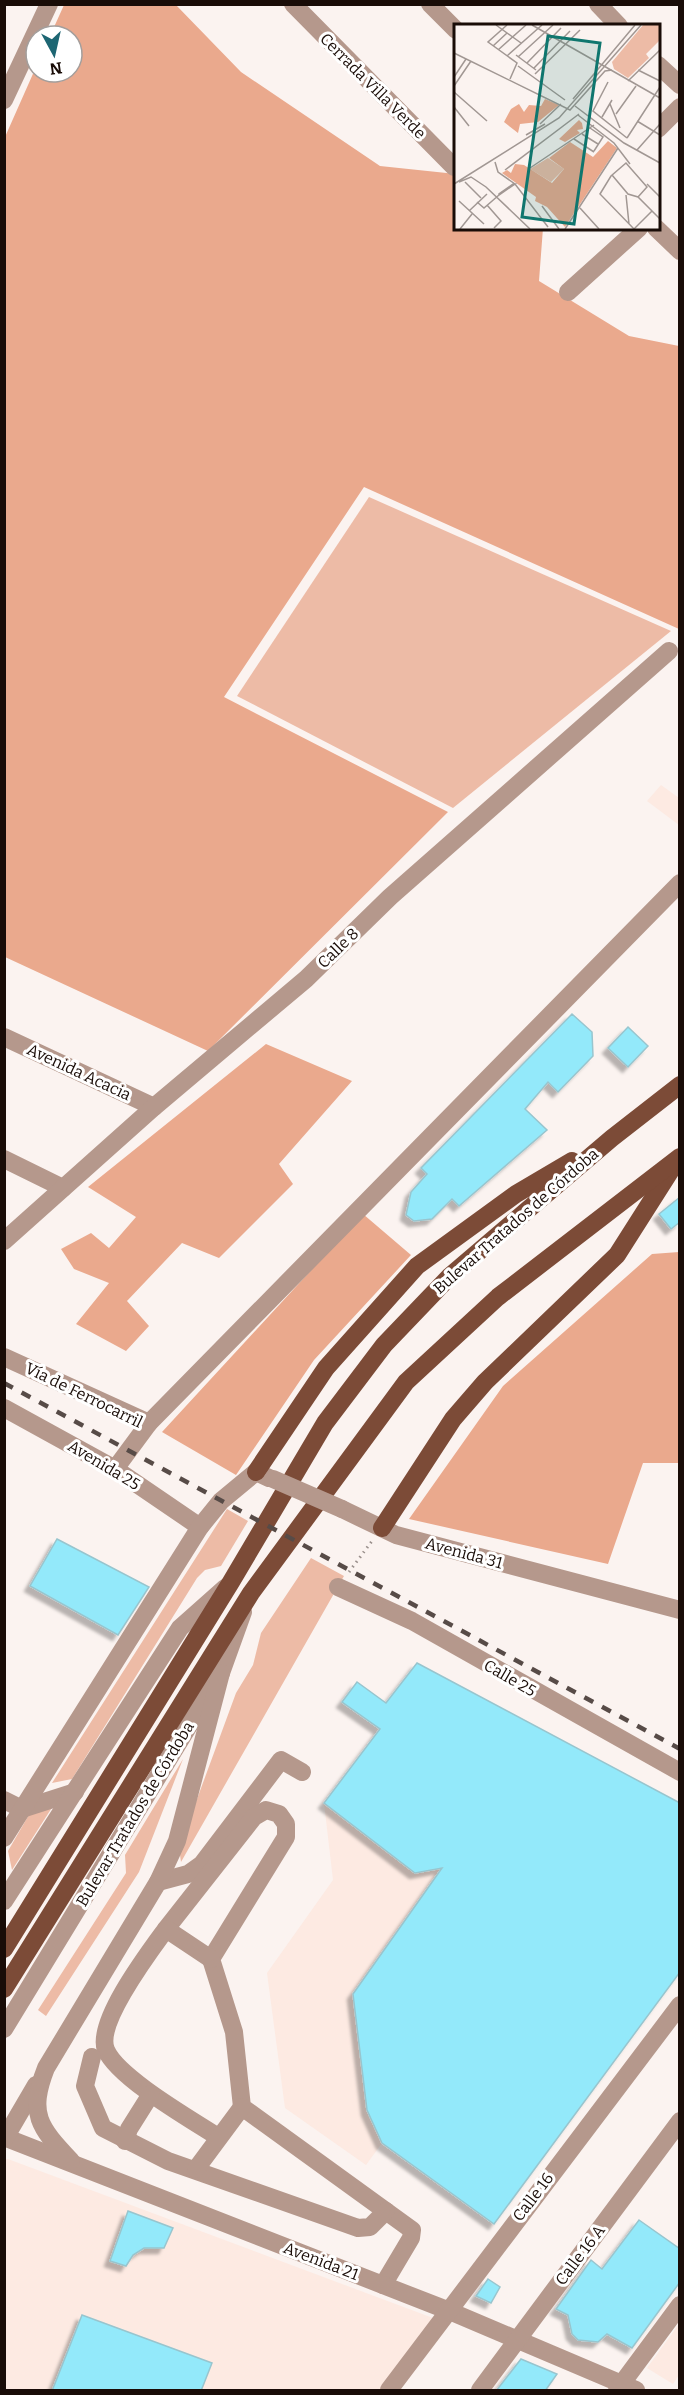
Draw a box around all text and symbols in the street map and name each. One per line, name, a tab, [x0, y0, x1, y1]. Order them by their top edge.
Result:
north arrow	[24, 24, 84, 84]
inset map	[454, 24, 660, 230]
street label: Cerrada Villa Verde	[316, 29, 430, 143]
text: N	[49, 58, 63, 79]
street label: Calle 8	[314, 924, 362, 972]
street label: Avenida Acacia	[24, 1040, 134, 1104]
street label: Bulevar Tratados de Córdoba	[430, 1144, 603, 1298]
street label: Vía de Ferrocarril	[22, 1358, 146, 1432]
street label: Avenida 25	[64, 1436, 144, 1494]
street label: Avenida 31	[423, 1534, 505, 1573]
street label: Calle 25	[480, 1655, 540, 1701]
street label: Bulevar Tratados de Córdoba	[72, 1718, 198, 1910]
street label: Calle 16	[509, 2169, 557, 2225]
street label: Calle 16 A	[551, 2221, 609, 2289]
street label: Avenida 21	[281, 2238, 362, 2284]

